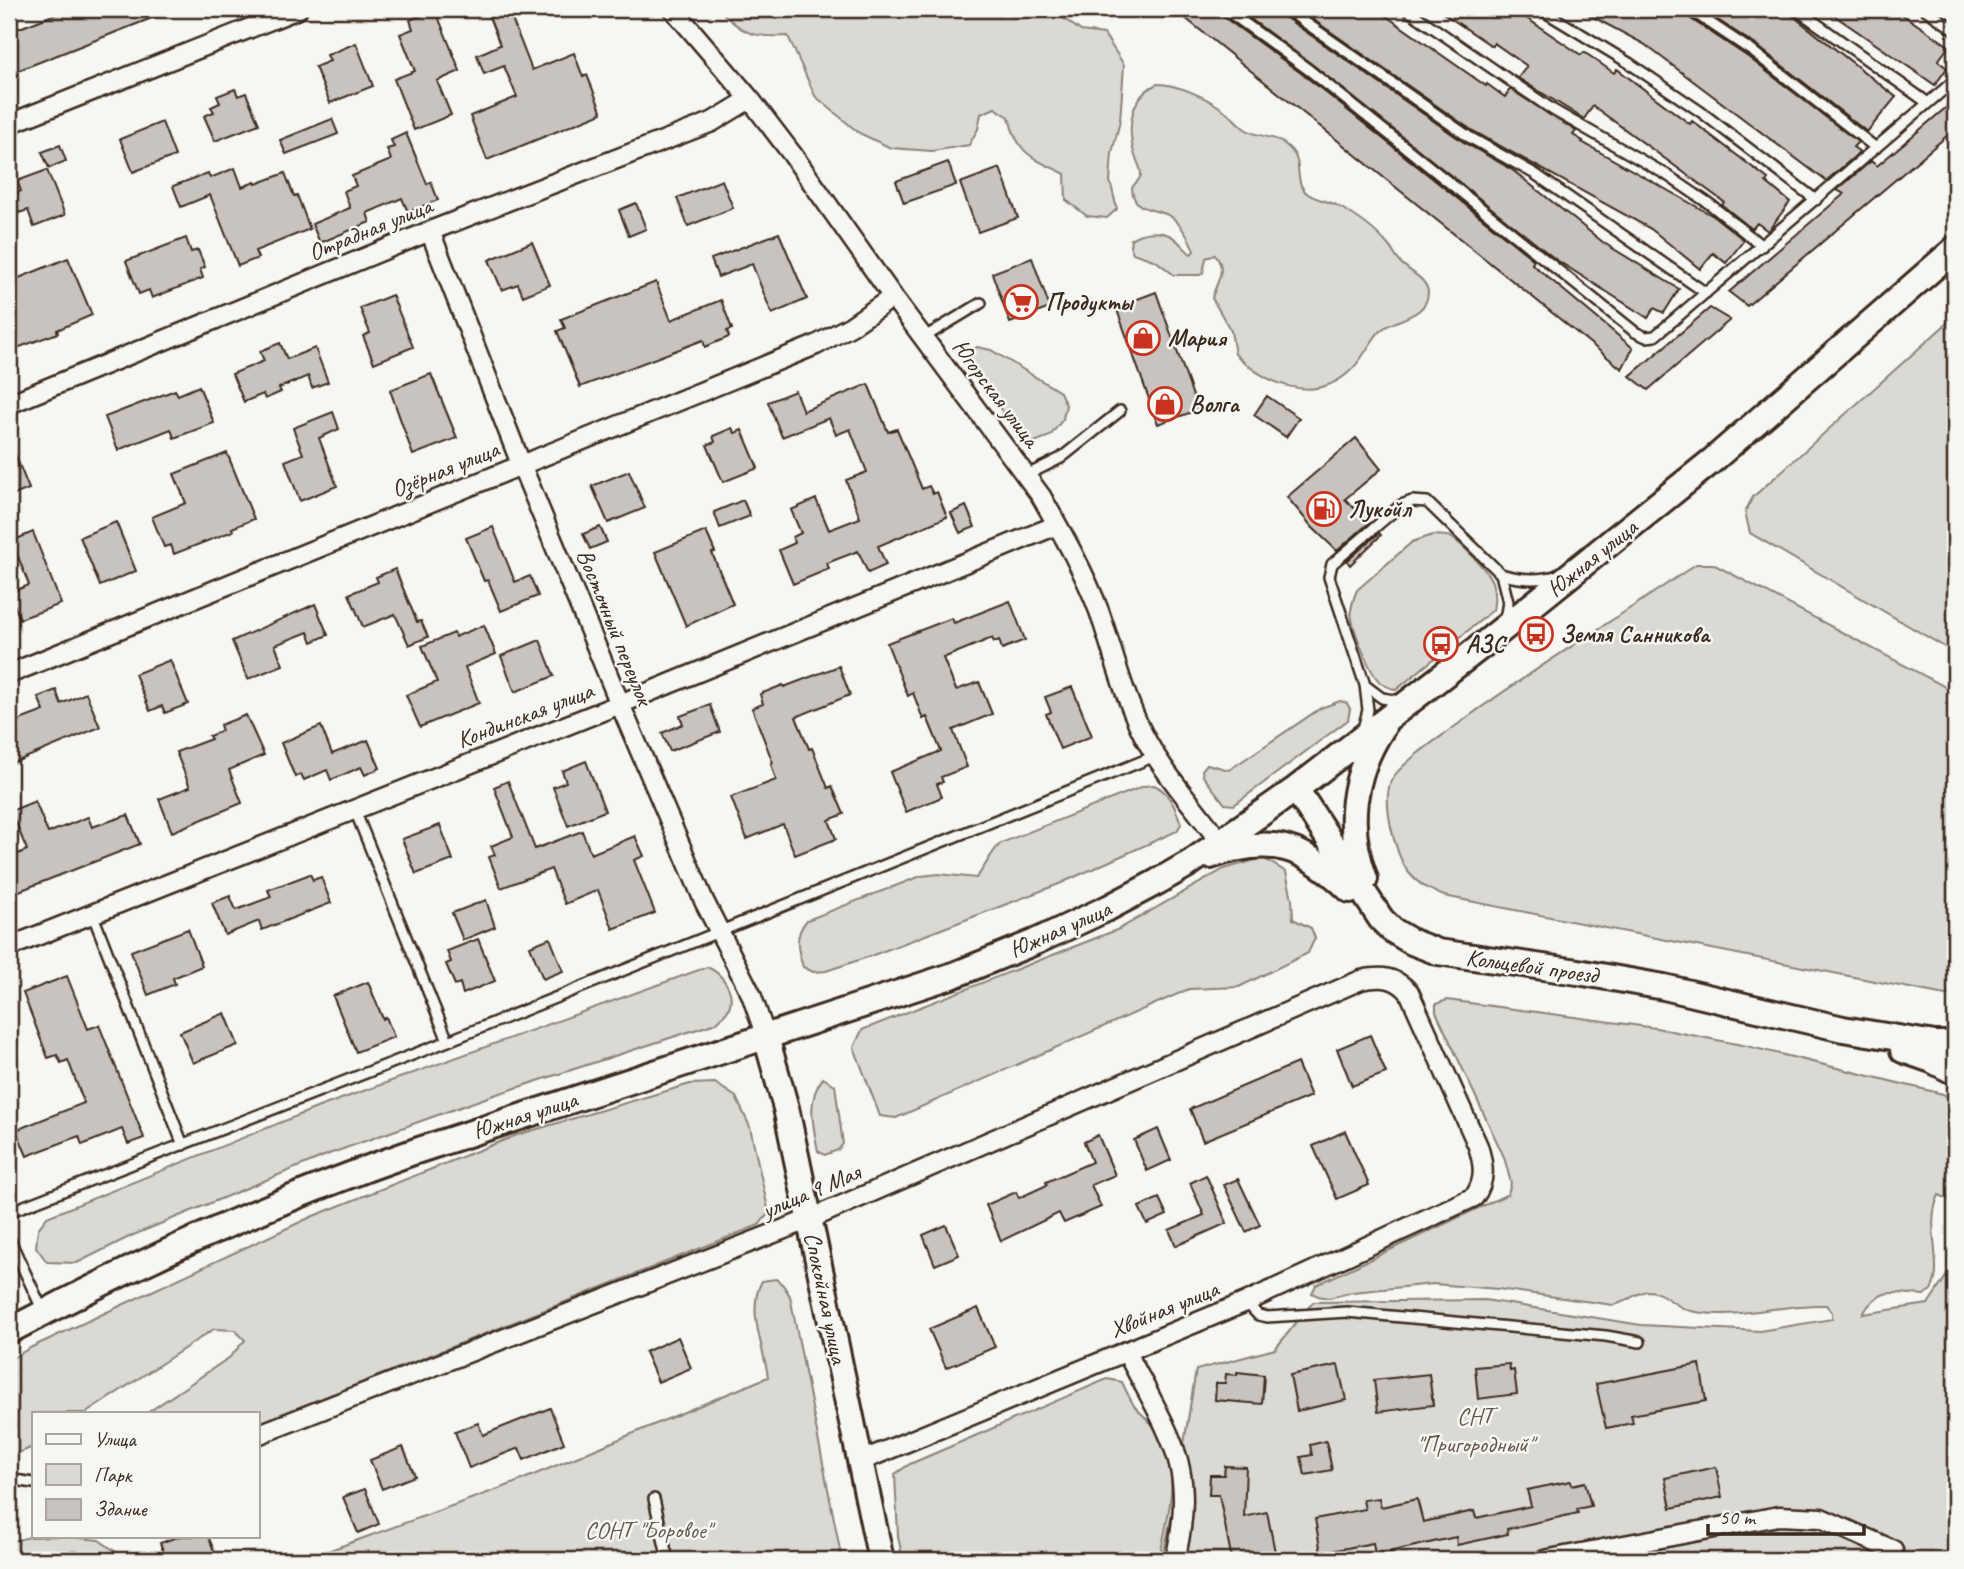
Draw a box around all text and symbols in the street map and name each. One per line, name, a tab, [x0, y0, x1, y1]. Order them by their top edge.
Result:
street label: Отрадная улица	[304, 190, 438, 267]
supermarket icon: Продукты	[1002, 283, 1040, 321]
place label: Продукты	[1046, 287, 1134, 317]
shop icon: Мария	[1124, 319, 1162, 357]
place label: Мария	[1168, 323, 1228, 353]
street label: Югорская улица	[946, 333, 1048, 455]
shop icon: Волга	[1146, 385, 1184, 423]
place label: Волга	[1190, 389, 1240, 419]
street label: Озёрная улица	[387, 433, 505, 505]
fuel station icon: Лукойл	[1305, 490, 1343, 528]
place label: Лукойл	[1348, 494, 1413, 524]
street label: Южная улица	[1541, 512, 1644, 604]
street label: Восточный переулок	[570, 545, 661, 711]
bus stop icon: Земля Санникова	[1517, 615, 1555, 653]
place label: Земля Санникова	[1560, 619, 1712, 649]
bus stop icon: АЗС	[1422, 625, 1460, 663]
place label: АЗС	[1466, 629, 1508, 659]
street label: Кондинская улица	[452, 675, 599, 755]
street label: Южная улица	[1005, 893, 1117, 965]
street label: Кольцевой проезд	[1464, 942, 1602, 990]
street label: Южная улица	[469, 1084, 582, 1146]
street label: улица 9 Мая	[756, 1156, 866, 1226]
street label: Спокойная улица	[797, 1230, 855, 1368]
street label: Хвойная улица	[1105, 1273, 1224, 1344]
park label: СНТ "Пригородный"	[1416, 1401, 1539, 1459]
legend	[32, 1412, 259, 1538]
text: Улица	[94, 1426, 137, 1452]
text: Парк	[94, 1462, 134, 1488]
scale bar	[1708, 1492, 1864, 1536]
text: Здание	[94, 1496, 148, 1522]
text: 50 m	[1719, 1504, 1757, 1530]
park label: СОНТ "Боровое"	[585, 1515, 716, 1545]

